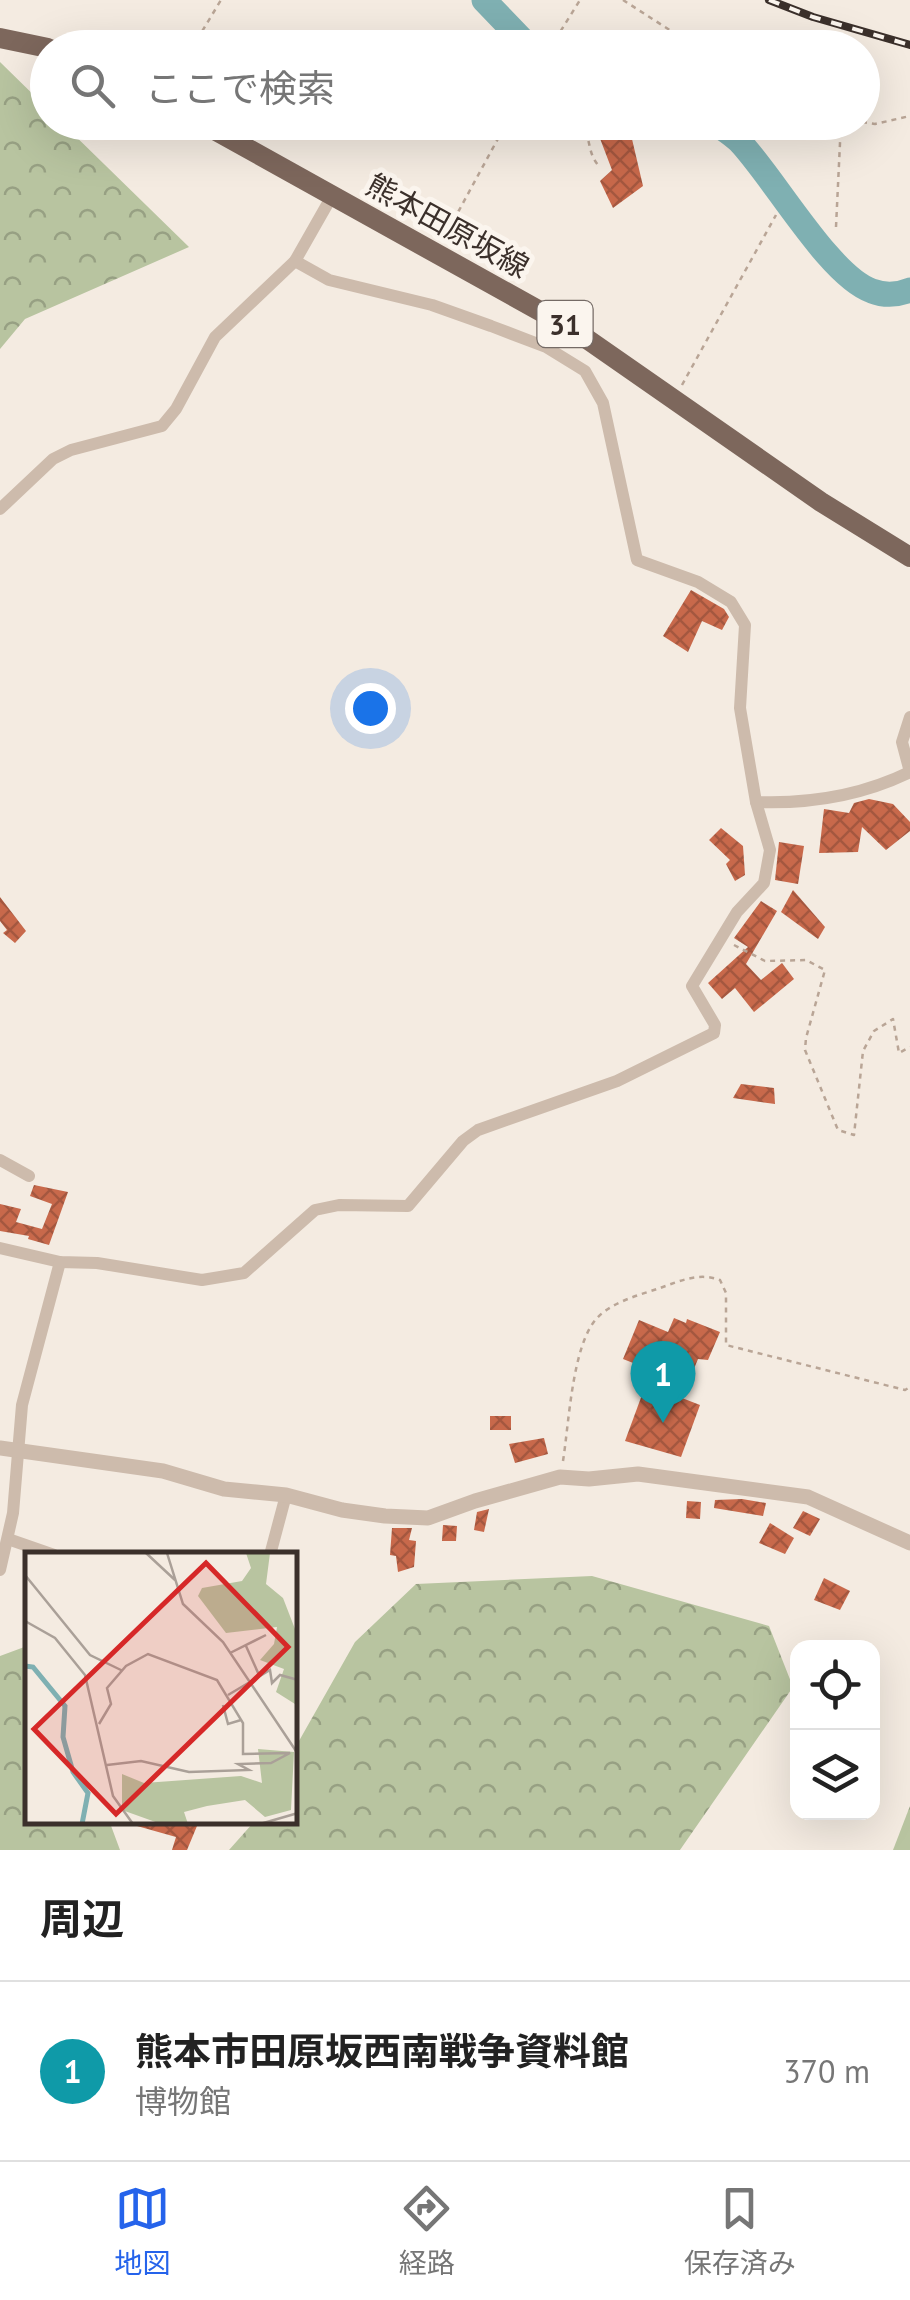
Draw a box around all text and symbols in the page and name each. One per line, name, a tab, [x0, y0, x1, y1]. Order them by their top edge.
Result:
search box	[30, 30, 880, 140]
icon: search	[65, 58, 120, 113]
text: ここで検索	[145, 63, 335, 112]
street label: 熊本田原坂線	[360, 164, 536, 286]
road number: 31	[538, 301, 592, 347]
your location	[345, 683, 396, 734]
pin: 1	[630, 1340, 696, 1423]
inset map	[25, 1552, 298, 1825]
map controls	[790, 1640, 880, 1820]
button: locate	[790, 1640, 880, 1730]
button: layers	[790, 1730, 880, 1820]
text: 周辺	[40, 1891, 124, 1946]
text: 熊本市田原坂西南戦争資料館	[135, 2026, 629, 2075]
text: 1	[63, 2050, 82, 2092]
text: 370 m	[783, 2050, 870, 2092]
text: 博物館	[135, 2080, 231, 2122]
tab: 地図	[114, 2181, 170, 2281]
tab: 経路	[399, 2181, 455, 2281]
tab: 保存済み	[684, 2181, 796, 2281]

